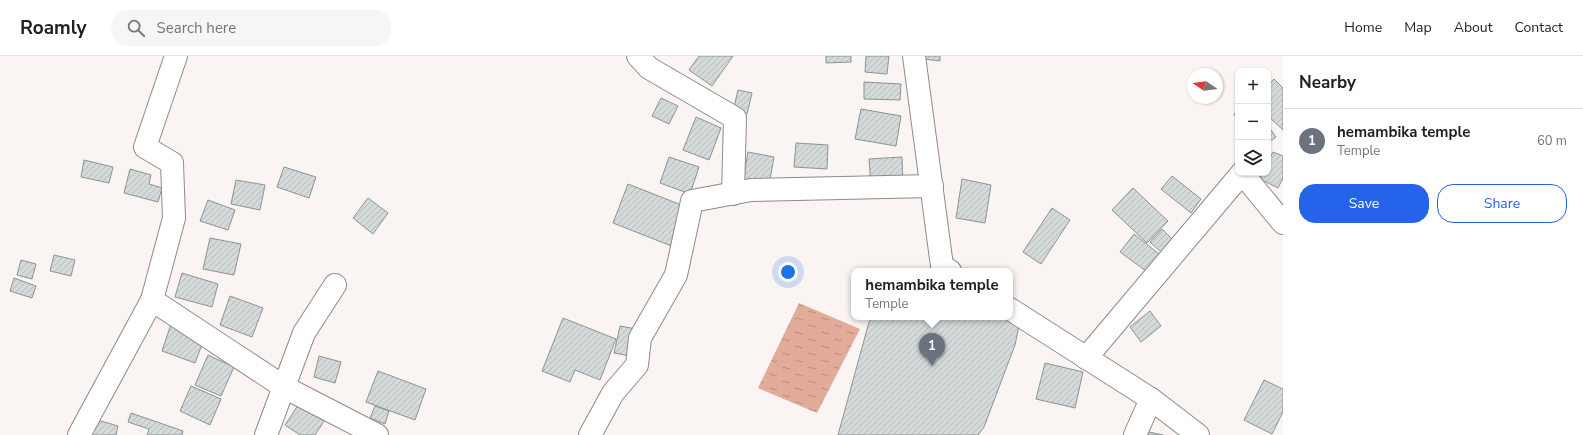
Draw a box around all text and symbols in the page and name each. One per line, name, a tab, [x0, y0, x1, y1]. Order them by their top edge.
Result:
search box	[111, 10, 391, 46]
text: Roamly	[20, 15, 87, 41]
icon: search	[125, 17, 147, 39]
text: Search here	[157, 18, 236, 38]
text: Home	[1344, 18, 1382, 37]
text: Map	[1404, 18, 1432, 37]
text: About	[1454, 18, 1493, 37]
text: Contact	[1515, 18, 1563, 37]
north arrow	[1187, 68, 1223, 104]
map controls	[1235, 68, 1271, 176]
button: +	[1235, 68, 1271, 104]
text: Nearby	[1299, 71, 1356, 94]
button: −	[1235, 104, 1271, 140]
text: hemambika temple	[1337, 122, 1470, 142]
text: 1	[1308, 132, 1316, 150]
text: 60 m	[1537, 132, 1567, 150]
button: layers	[1235, 140, 1271, 176]
text: Temple	[1337, 142, 1380, 160]
button: Save	[1299, 184, 1429, 223]
button: Share	[1437, 184, 1567, 223]
your location	[778, 262, 798, 282]
popup	[851, 268, 1013, 320]
text: hemambika temple	[865, 275, 999, 295]
text: Temple	[865, 295, 909, 313]
pin: 1	[919, 333, 945, 366]

